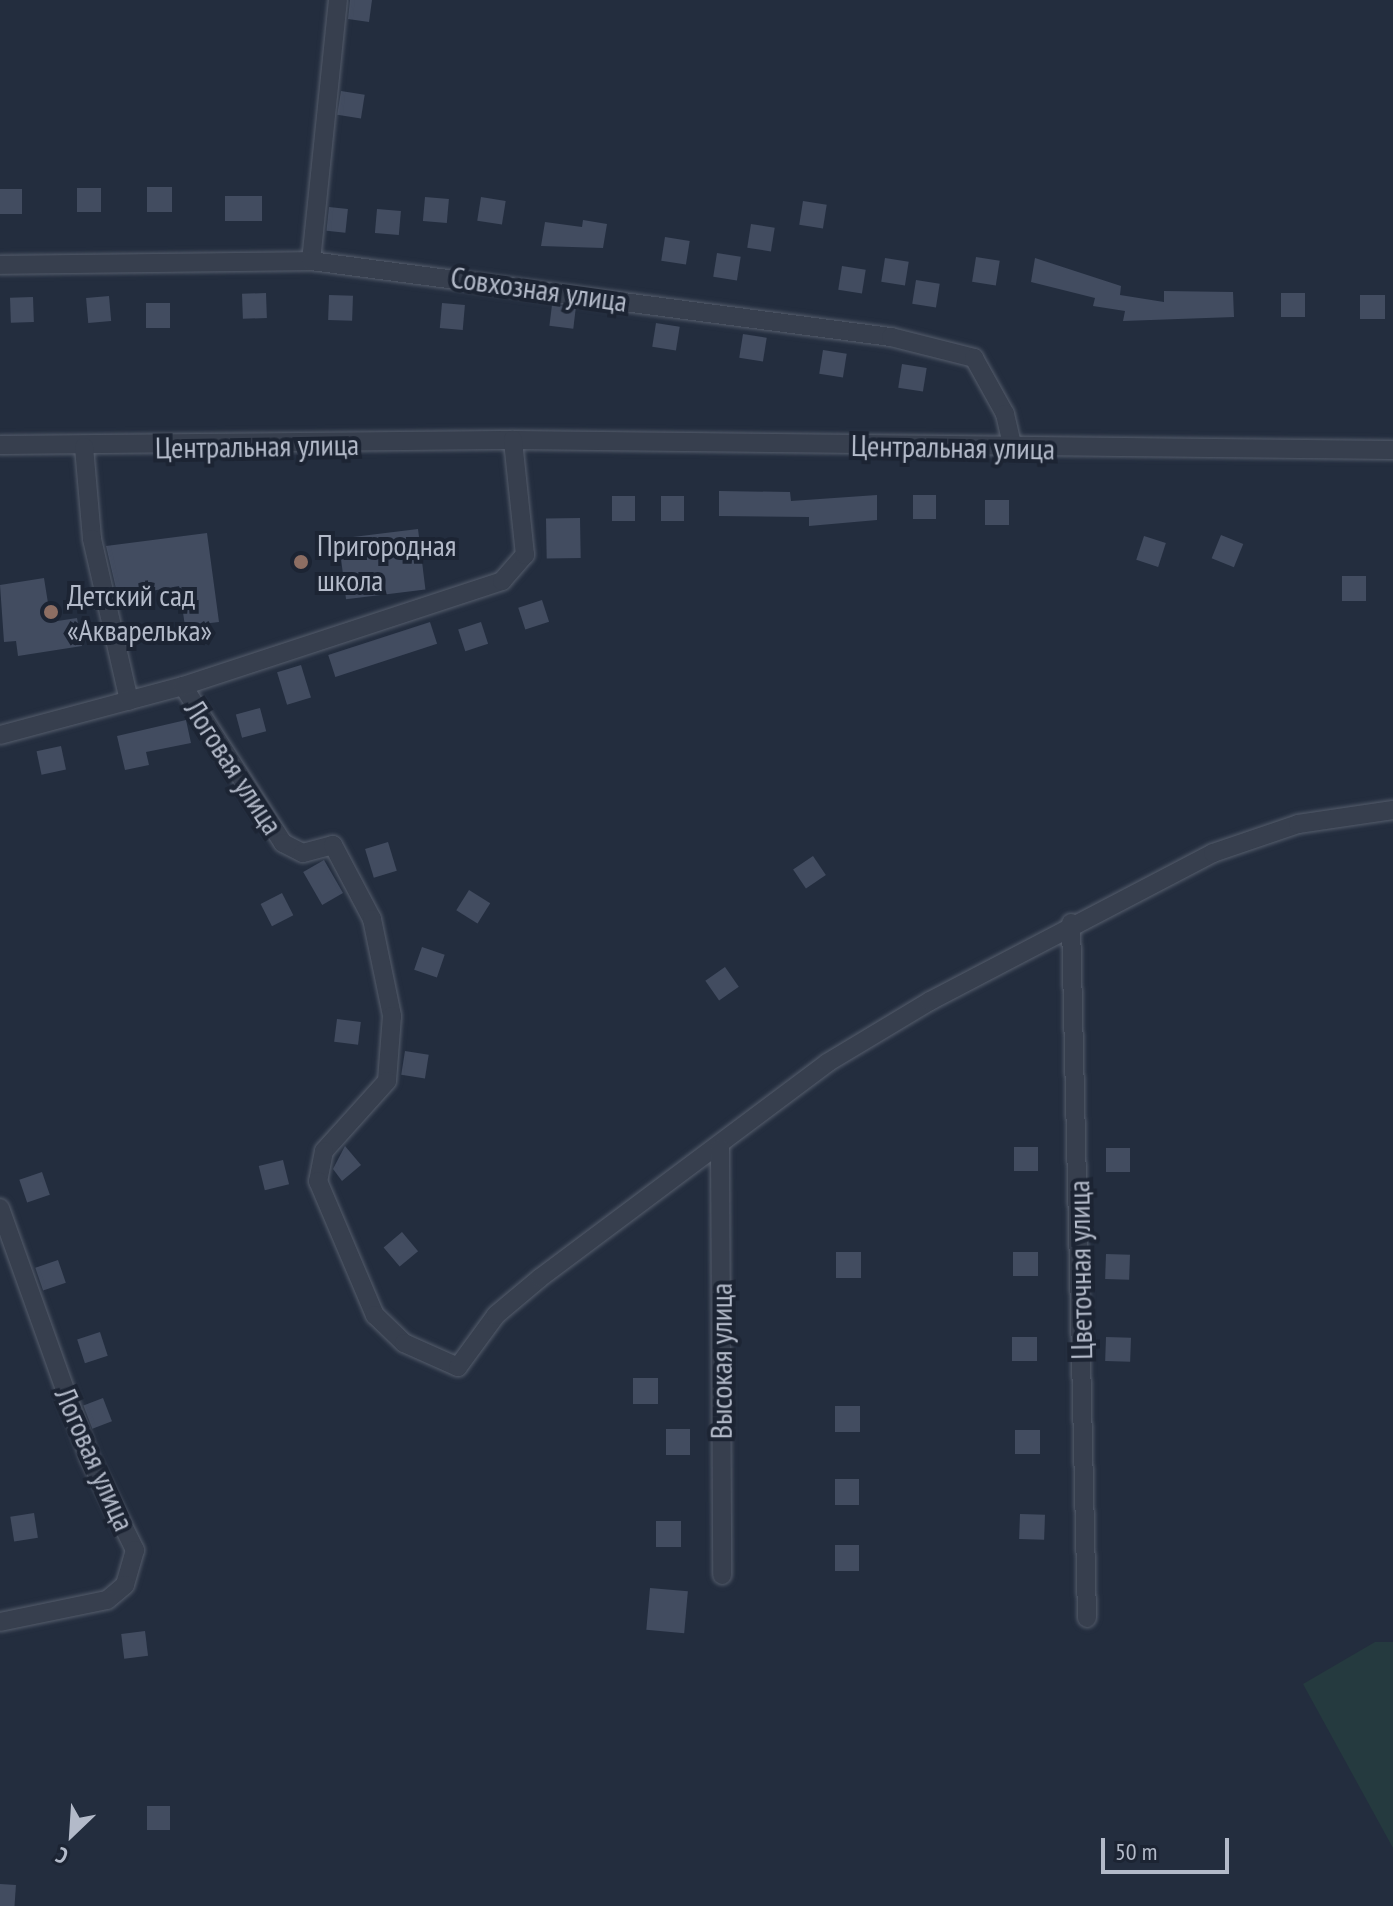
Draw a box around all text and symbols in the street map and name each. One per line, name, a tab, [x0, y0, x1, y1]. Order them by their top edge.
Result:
street label: Совхозная улица	[448, 259, 630, 319]
street label: Центральная улица	[155, 426, 359, 466]
street label: Центральная улица	[851, 427, 1055, 467]
place label: Пригородная школа	[317, 527, 456, 598]
marker: Пригородная школа	[292, 553, 310, 571]
place label: Детский сад «Акварелька»	[67, 577, 212, 648]
marker: Детский сад «Акварелька»	[42, 603, 60, 621]
street label: Логовая улица	[177, 693, 291, 841]
street label: Цветочная улица	[1060, 1180, 1100, 1360]
street label: Высокая улица	[703, 1283, 739, 1439]
street label: Логовая улица	[47, 1382, 143, 1536]
north arrow	[32, 1794, 112, 1874]
scale bar	[1105, 1822, 1233, 1872]
text: 50 m	[1115, 1836, 1157, 1867]
text: С	[51, 1841, 72, 1871]

